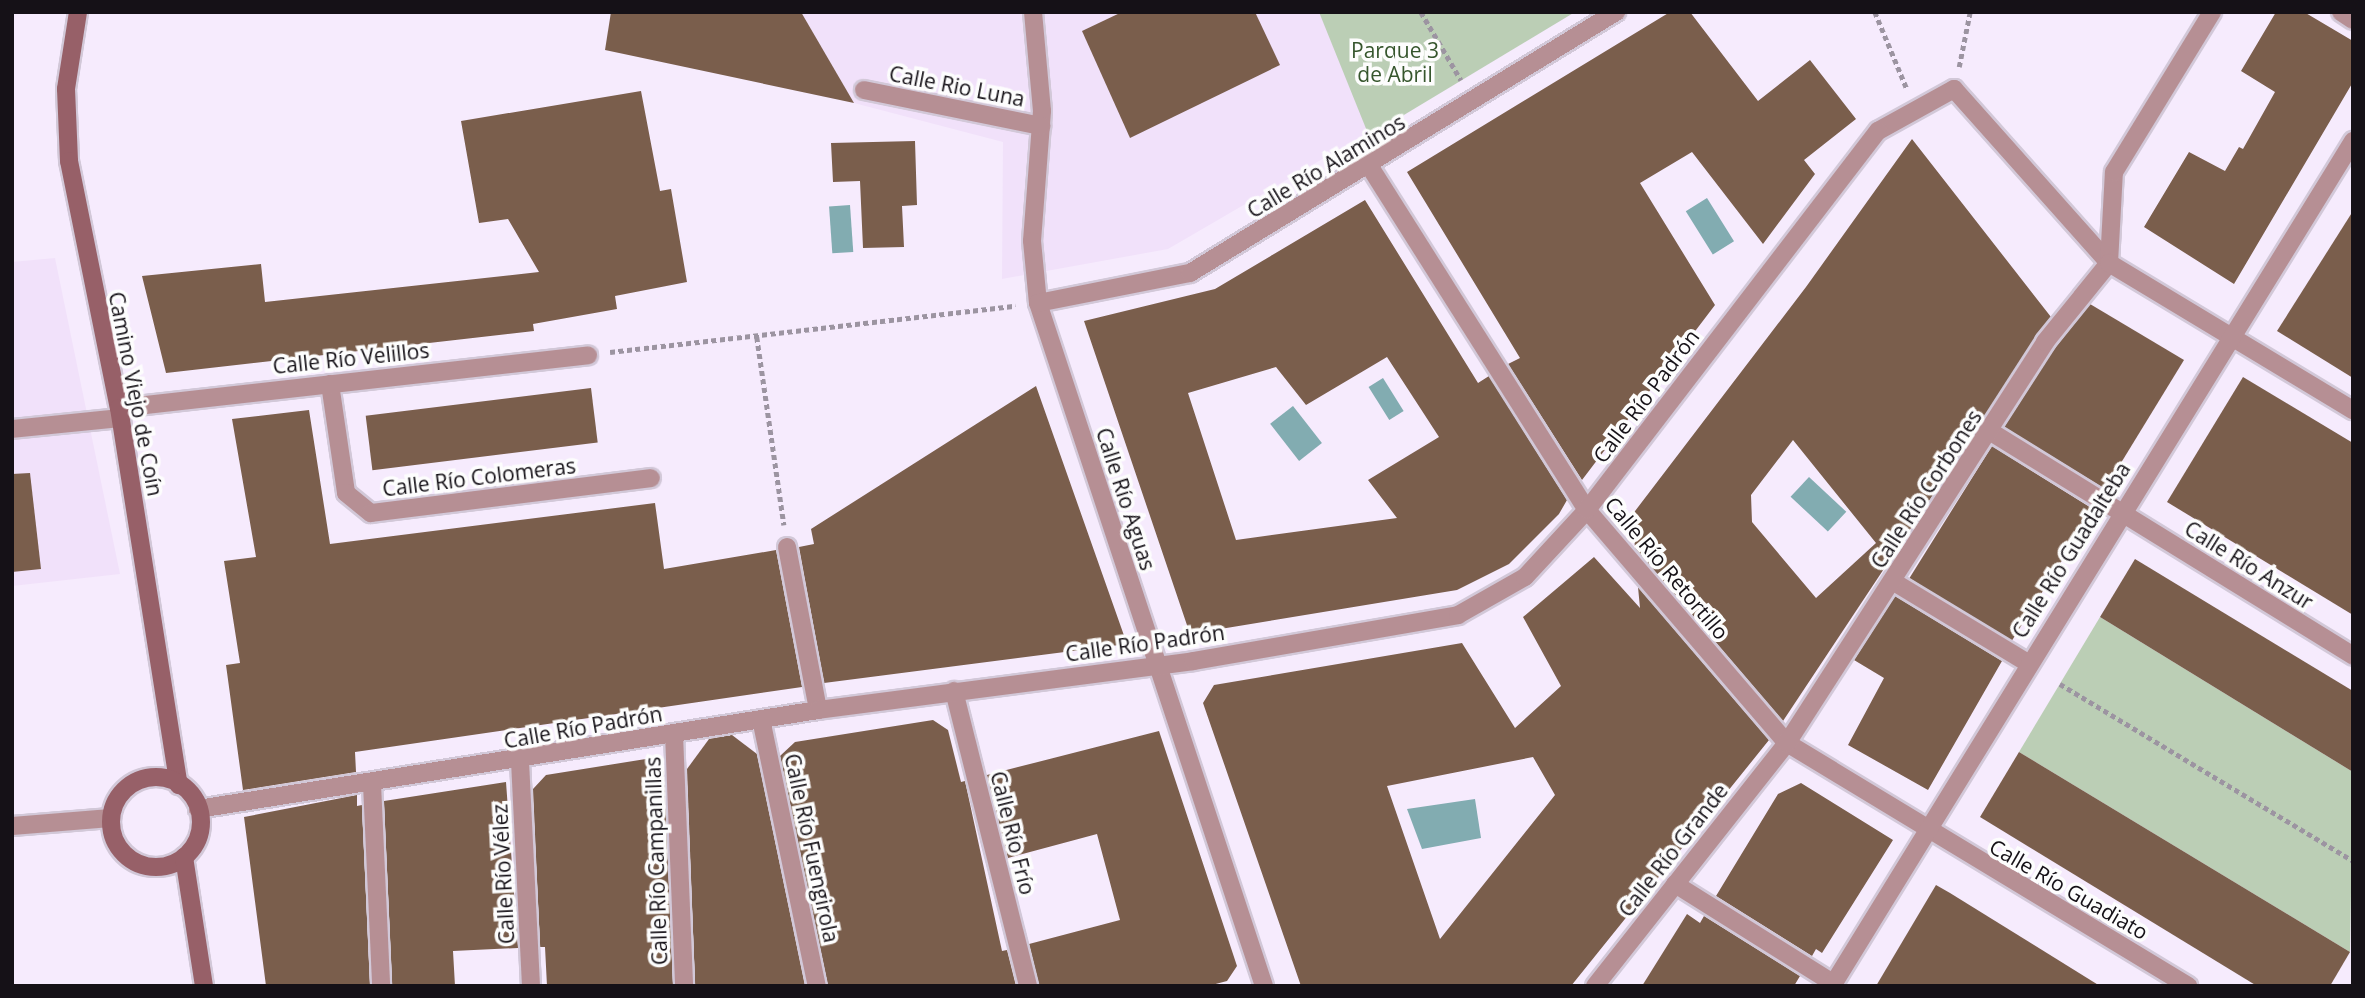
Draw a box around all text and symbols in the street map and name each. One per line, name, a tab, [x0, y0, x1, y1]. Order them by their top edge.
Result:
park label: Parque 3 de Abril	[1351, 37, 1439, 87]
street label: Calle Rio Luna	[887, 61, 1027, 111]
street label: Calle Río Alaminos	[1243, 109, 1409, 223]
street label: Camino Viejo de Coín	[104, 290, 168, 498]
street label: Calle Río Padrón	[1588, 324, 1704, 468]
street label: Calle Río Velillos	[271, 337, 431, 379]
street label: Calle Río Corbones	[1865, 405, 1987, 573]
street label: Calle Río Aguas	[1091, 425, 1161, 573]
street label: Calle Río Colomeras	[381, 453, 577, 501]
street label: Calle Río Guadalteba	[2007, 457, 2135, 643]
street label: Calle Río Retortillo	[1600, 492, 1734, 644]
street label: Calle Río Anzur	[2180, 515, 2318, 615]
street label: Calle Río Padrón	[1064, 619, 1226, 667]
street label: Calle Río Padrón	[502, 701, 664, 753]
street label: Calle Río Fuengirola	[780, 751, 844, 945]
street label: Calle Río Campanillas	[640, 756, 672, 966]
street label: Calle Río Frío	[985, 769, 1041, 897]
street label: Calle Río Grande	[1613, 778, 1733, 922]
street label: Calle Río Vélez	[487, 803, 519, 945]
street label: Calle Río Guadiato	[1985, 833, 2153, 945]

